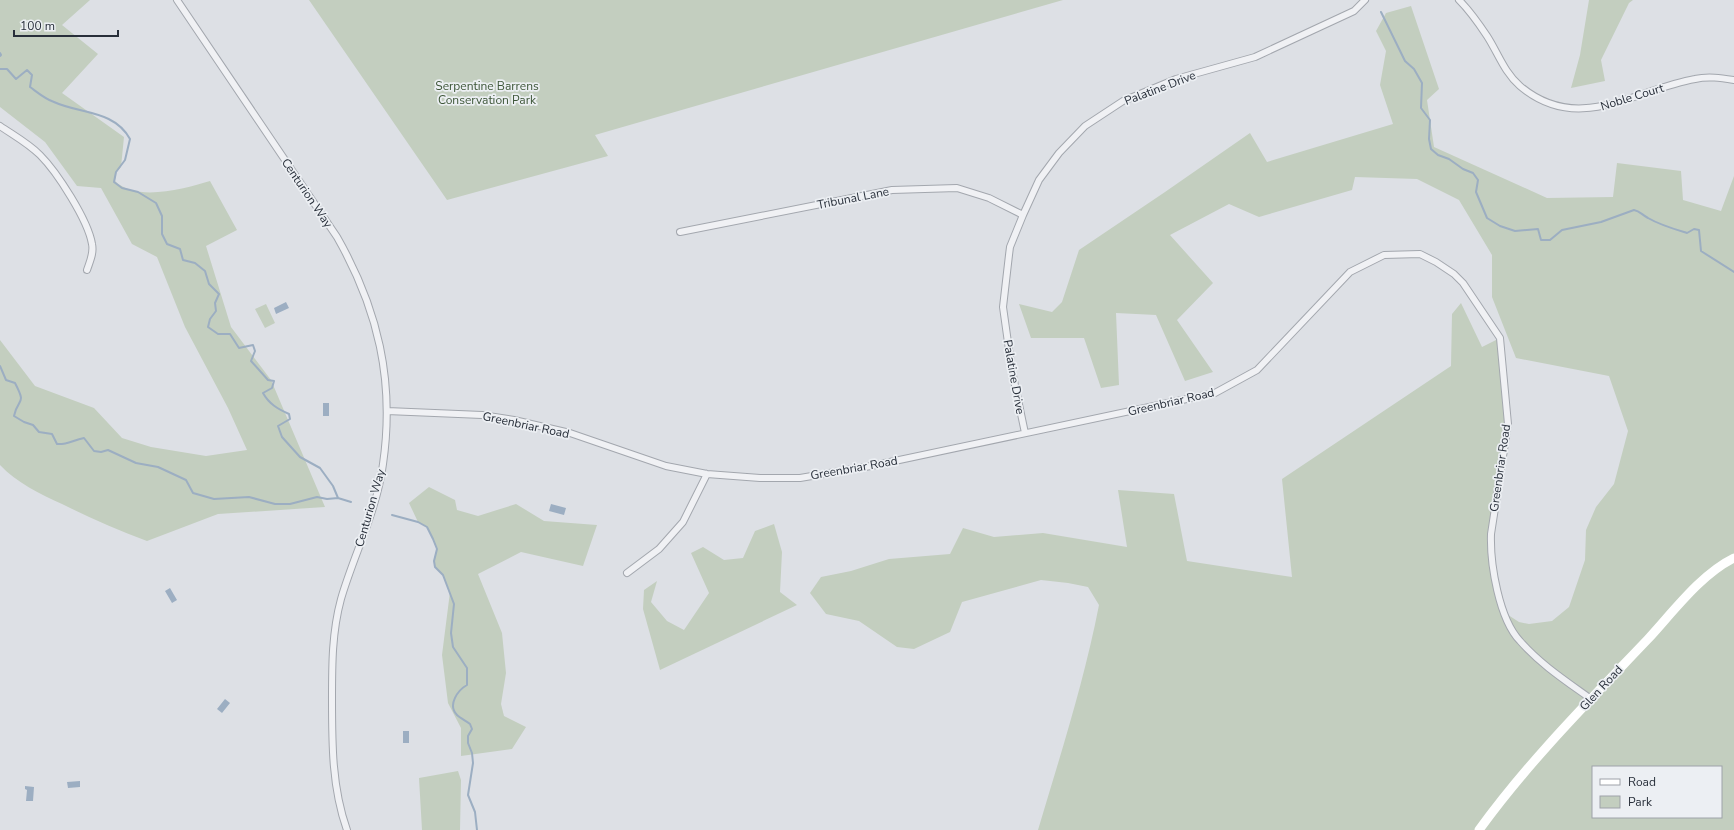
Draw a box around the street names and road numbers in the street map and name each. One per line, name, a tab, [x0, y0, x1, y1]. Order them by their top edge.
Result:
street label: Palatine Drive	[1122, 67, 1198, 109]
street label: Noble Court	[1598, 80, 1666, 114]
street label: Centurion Way	[278, 155, 337, 232]
street label: Tribunal Lane	[816, 183, 890, 213]
street label: Palatine Drive	[1000, 339, 1028, 415]
street label: Greenbriar Road	[1126, 384, 1216, 420]
street label: Greenbriar Road	[481, 408, 571, 442]
street label: Greenbriar Road	[1486, 423, 1514, 513]
street label: Greenbriar Road	[809, 452, 899, 484]
street label: Centurion Way	[351, 466, 389, 549]
street label: Glen Road	[1576, 662, 1626, 714]

